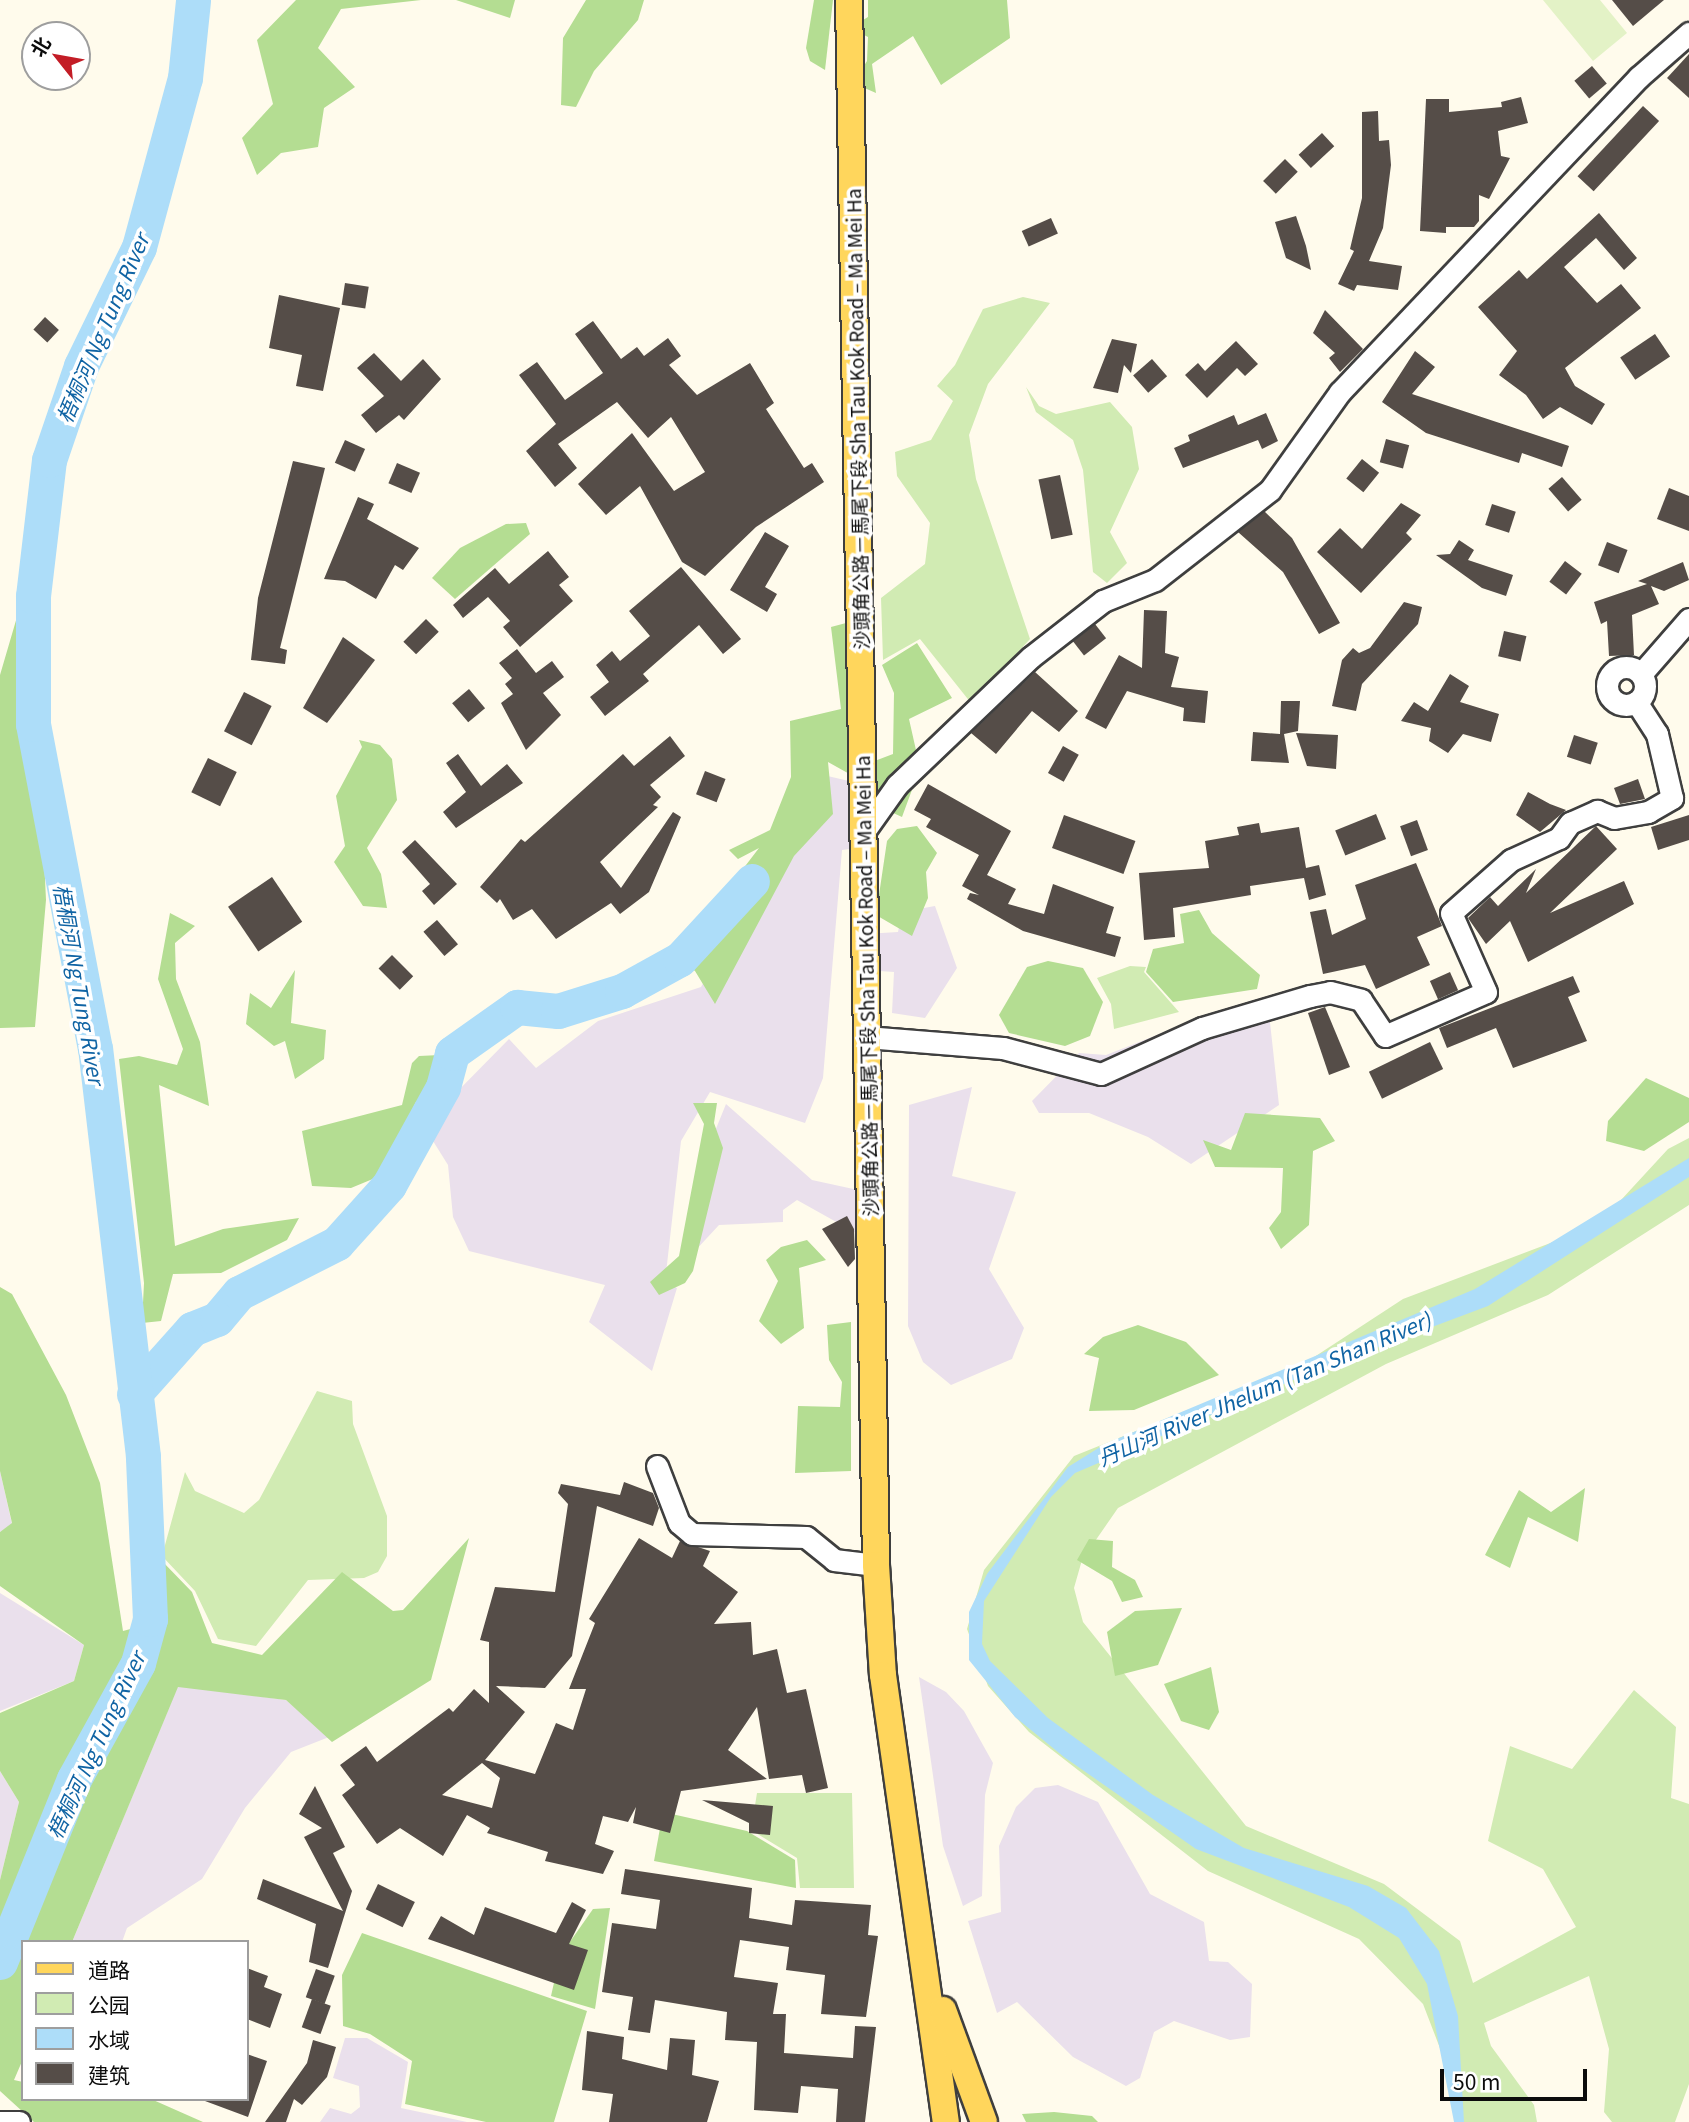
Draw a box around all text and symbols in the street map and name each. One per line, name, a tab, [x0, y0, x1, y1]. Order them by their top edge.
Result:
north arrow	[21, 21, 91, 91]
text: 北	[23, 31, 56, 61]
street label: 沙頭角公路－馬尾下段 Sha Tau Kok Road – Ma Mei Ha	[842, 188, 872, 650]
water label: 梧桐河 Ng Tung River	[51, 230, 153, 426]
street label: 沙頭角公路－馬尾下段 Sha Tau Kok Road – Ma Mei Ha	[851, 755, 881, 1217]
water label: 梧桐河 Ng Tung River	[50, 882, 110, 1086]
water label: 丹山河 River Jhelum (Tan Shan River)	[1094, 1306, 1434, 1470]
water label: 梧桐河 Ng Tung River	[41, 1648, 149, 1842]
legend	[21, 1940, 248, 2101]
text: 道路	[88, 1954, 130, 1984]
text: 公园	[88, 1989, 130, 2019]
text: 水域	[88, 2024, 130, 2054]
scale bar	[1444, 2056, 1591, 2100]
text: 建筑	[88, 2059, 130, 2089]
text: 50 m	[1453, 2066, 1500, 2096]

